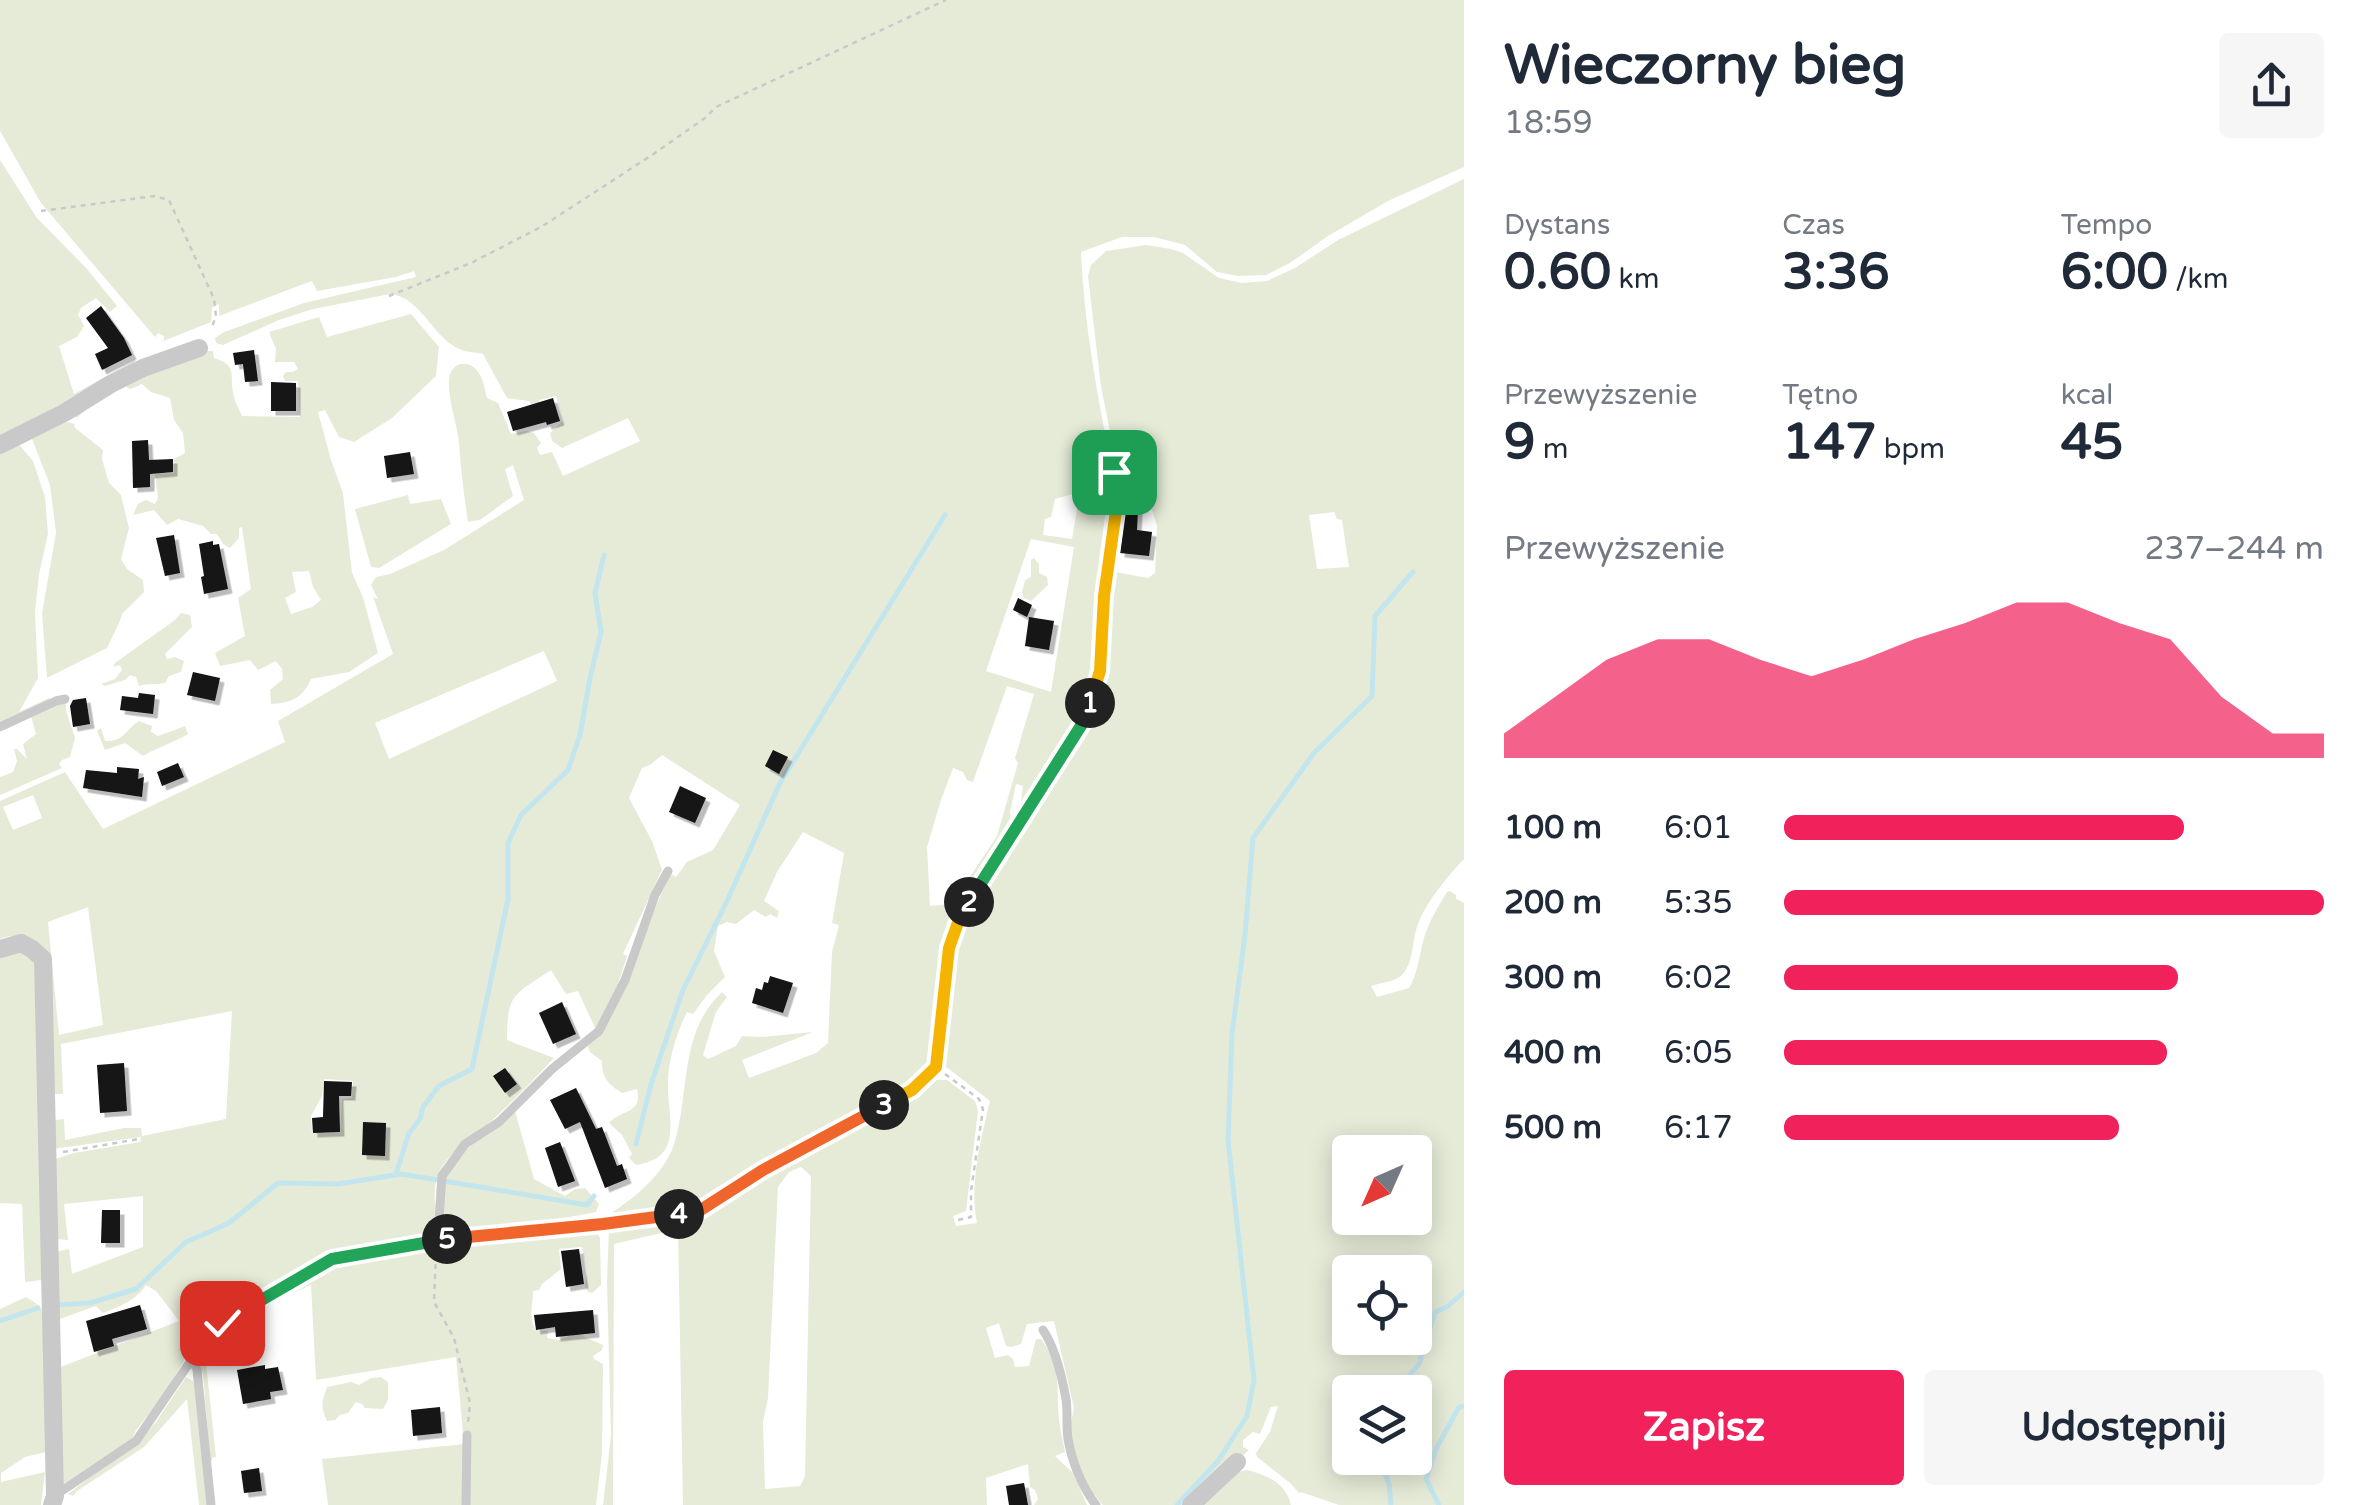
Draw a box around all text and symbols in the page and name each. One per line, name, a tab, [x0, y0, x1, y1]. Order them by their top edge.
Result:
text: Wieczorny bieg	[1504, 33, 1906, 99]
button: share	[2219, 33, 2324, 138]
text: 18:59	[1504, 104, 1593, 142]
text: Dystans	[1504, 208, 1610, 242]
text: Czas	[1782, 208, 1845, 242]
text: Tempo	[2061, 208, 2152, 242]
text: 0.60	[1504, 242, 1611, 302]
text: 3:36	[1782, 242, 1890, 302]
text: 6:00	[2061, 242, 2168, 302]
text: km	[1611, 262, 1659, 296]
text: /km	[2168, 262, 2229, 296]
text: Przewyższenie	[1504, 378, 1697, 412]
text: Tętno	[1782, 378, 1858, 412]
text: kcal	[2061, 378, 2113, 412]
text: 9	[1504, 412, 1535, 472]
text: 147	[1782, 412, 1877, 472]
text: 45	[2061, 412, 2123, 472]
pin	[1072, 430, 1157, 515]
text: m	[1535, 432, 1568, 466]
text: bpm	[1877, 432, 1945, 466]
icon: arrive	[1087, 445, 1142, 500]
text: Przewyższenie	[1504, 530, 1725, 568]
text: 237–244 m	[2144, 530, 2324, 568]
pin: 1	[1065, 678, 1115, 728]
text: 1	[1081, 686, 1099, 720]
text: 100 m	[1504, 809, 1602, 847]
text: 6:01	[1664, 809, 1733, 847]
pin: 2	[944, 877, 994, 927]
text: 200 m	[1504, 884, 1602, 922]
text: 5:35	[1664, 884, 1733, 922]
text: 2	[960, 885, 978, 919]
text: 300 m	[1504, 959, 1602, 997]
text: 6:02	[1664, 959, 1733, 997]
text: 400 m	[1504, 1034, 1602, 1072]
text: 6:05	[1664, 1034, 1733, 1072]
pin: 3	[859, 1080, 909, 1130]
text: 3	[875, 1088, 893, 1122]
text: 500 m	[1504, 1109, 1602, 1147]
text: 6:17	[1664, 1109, 1733, 1147]
north arrow	[1332, 1135, 1432, 1235]
map controls	[1332, 1135, 1432, 1475]
pin: 4	[654, 1189, 704, 1239]
text: 4	[670, 1197, 688, 1231]
pin: 5	[422, 1214, 472, 1264]
text: 5	[438, 1222, 456, 1256]
button: locate	[1332, 1255, 1432, 1355]
pin	[180, 1281, 265, 1366]
icon: check	[195, 1296, 250, 1351]
button: Zapisz	[1504, 1370, 1904, 1485]
button: Udostępnij	[1924, 1370, 2324, 1485]
button: layers	[1332, 1375, 1432, 1475]

